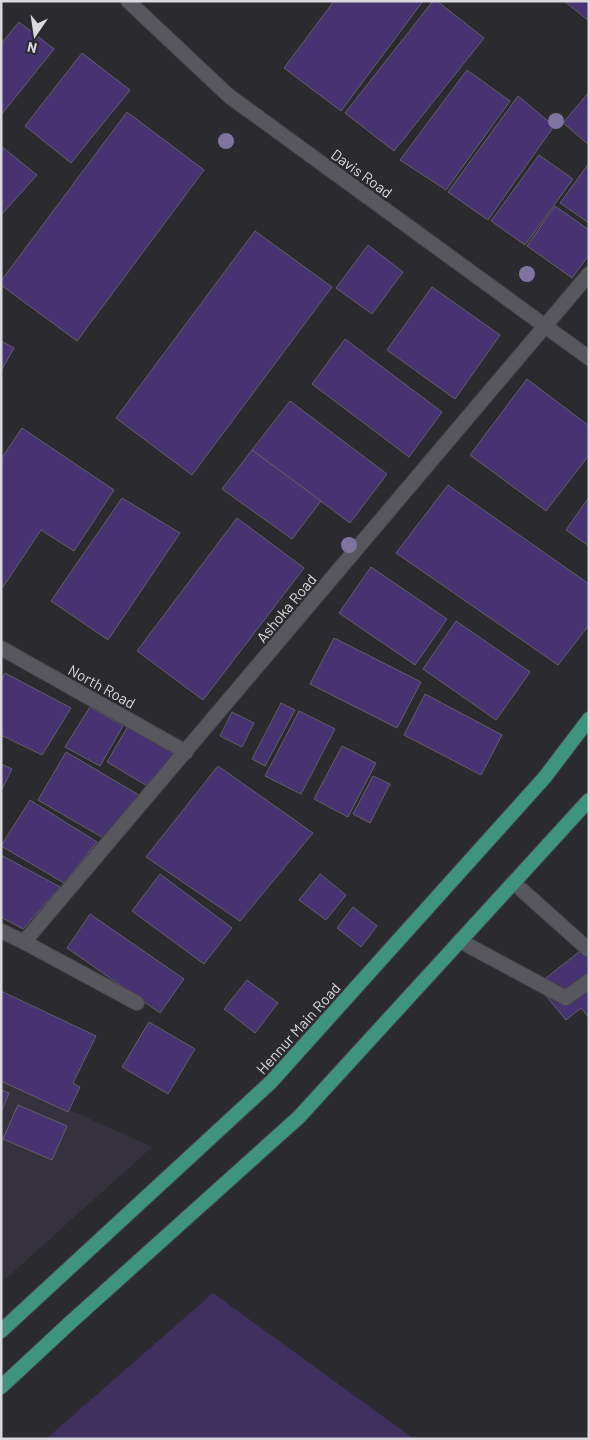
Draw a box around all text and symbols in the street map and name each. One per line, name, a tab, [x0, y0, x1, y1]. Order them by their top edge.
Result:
north arrow	[10, 10, 60, 60]
text: N	[26, 39, 38, 57]
street label: Davis Road	[328, 145, 396, 201]
street label: Ashoka Road	[252, 570, 320, 646]
street label: North Road	[65, 660, 139, 712]
street label: Hennur Main Road	[252, 979, 344, 1077]

